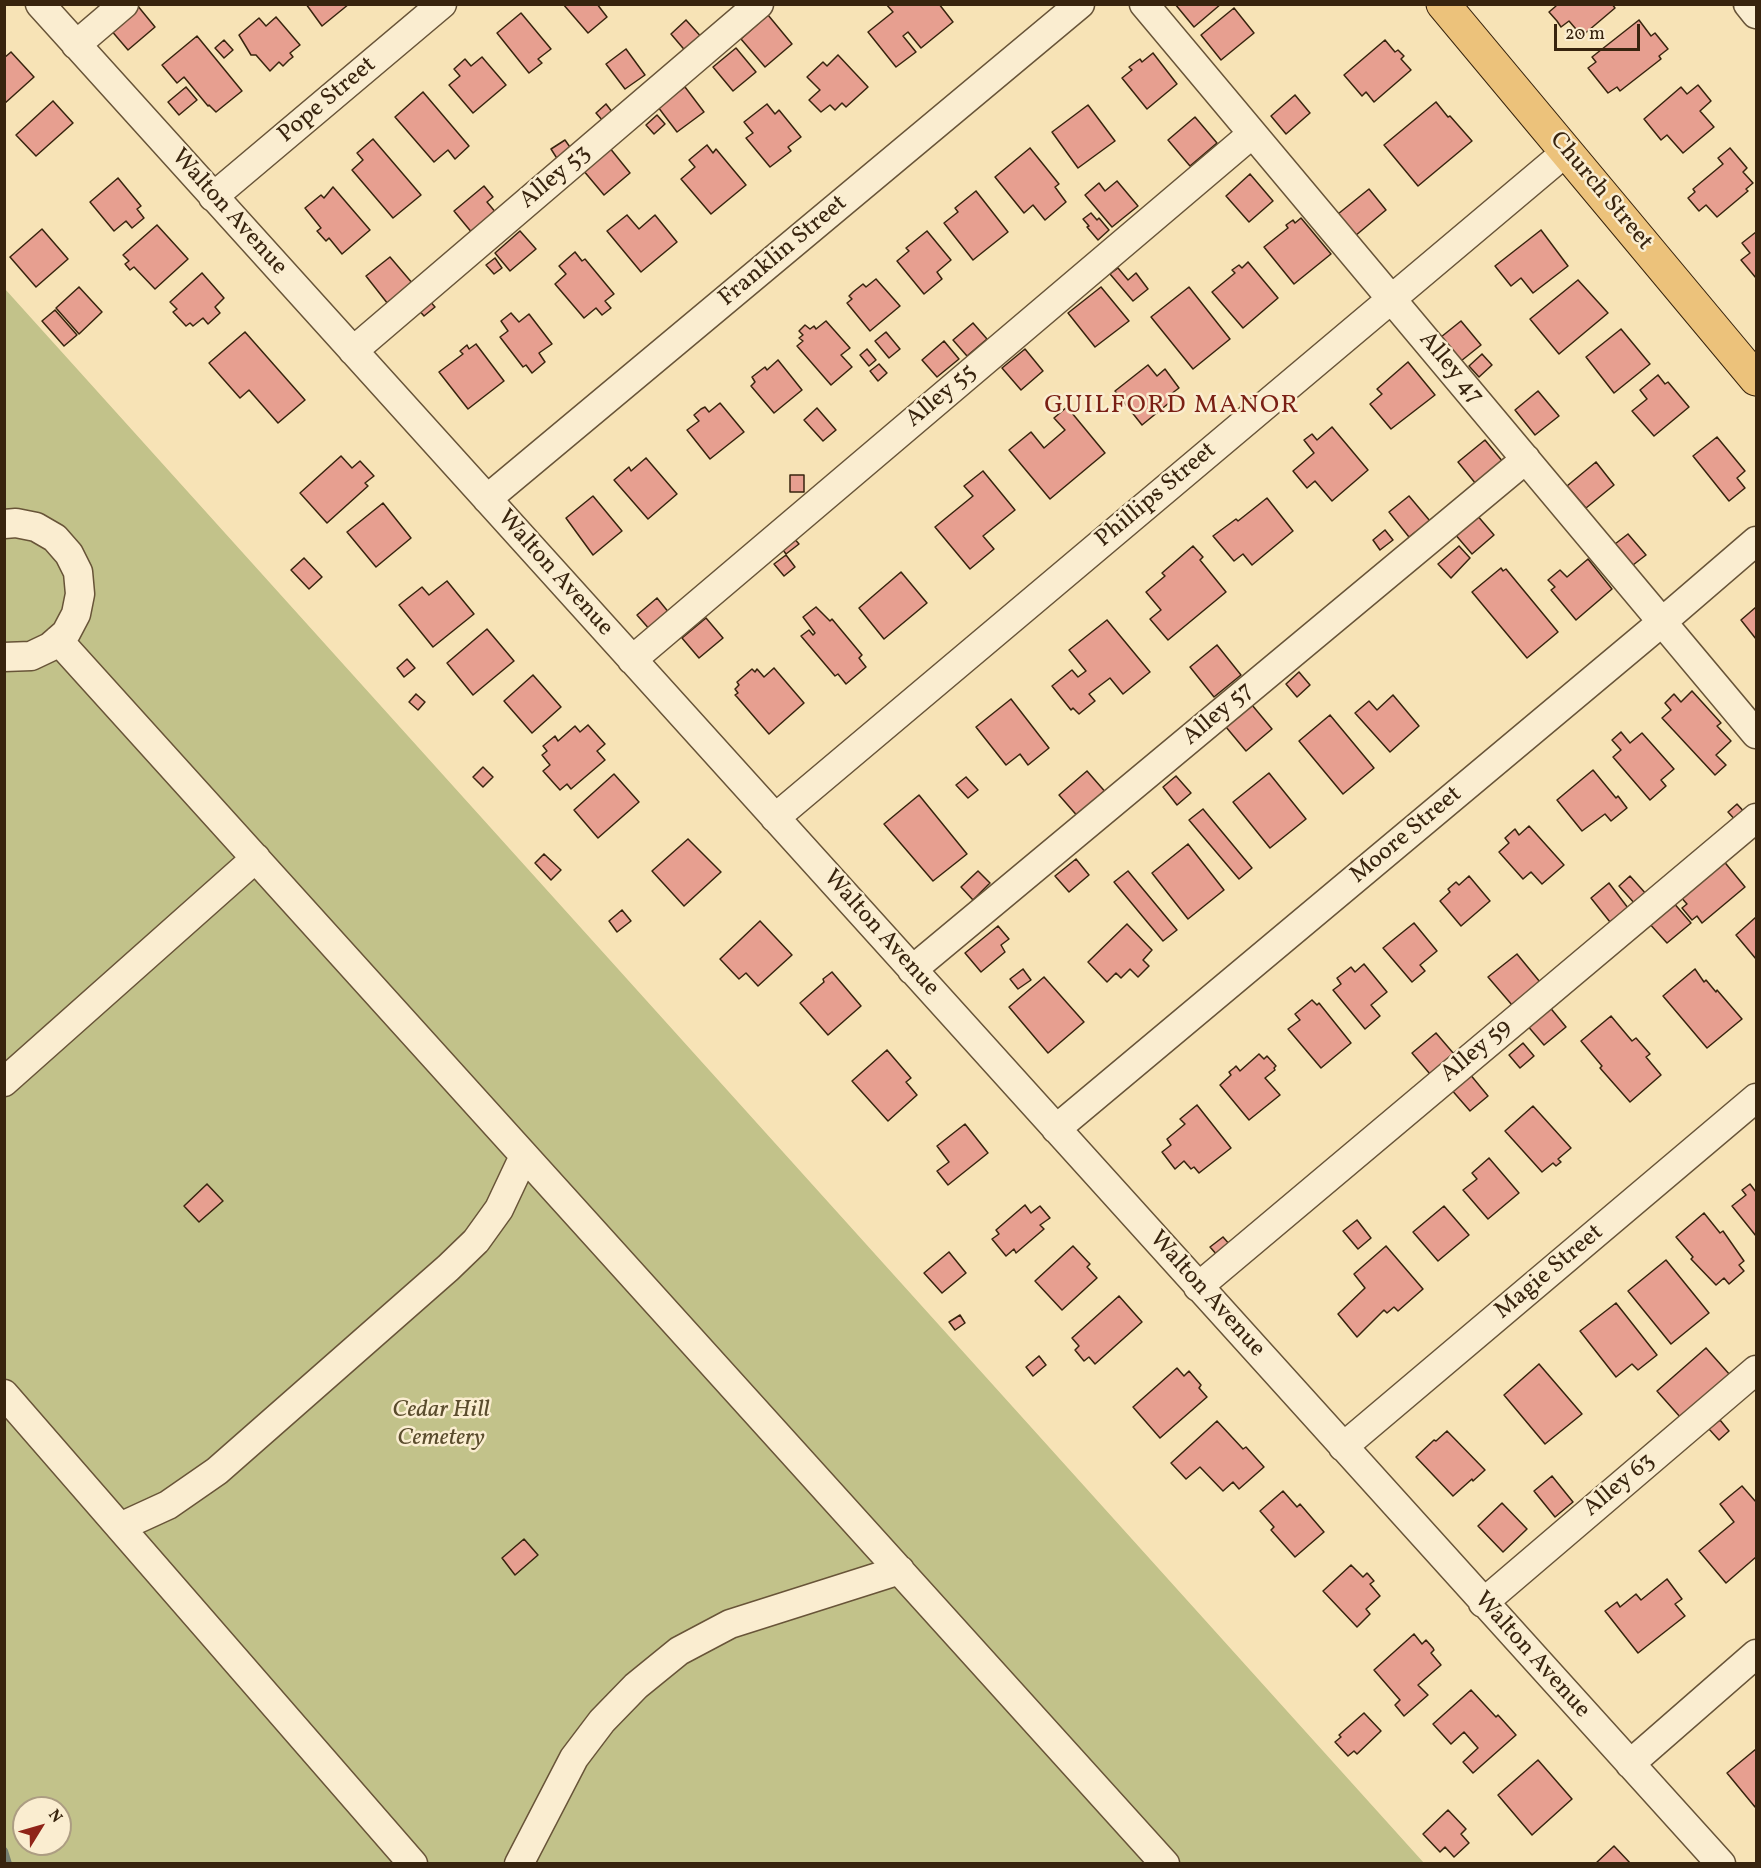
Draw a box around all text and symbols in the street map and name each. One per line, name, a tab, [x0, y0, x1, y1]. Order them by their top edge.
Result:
scale bar	[1557, 12, 1642, 50]
text: 20 m	[1565, 22, 1605, 47]
street label: Pope Street	[273, 52, 383, 150]
street label: Church Street	[1542, 127, 1658, 257]
street label: Alley 53	[515, 140, 597, 216]
street label: Walton Avenue	[164, 144, 292, 282]
street label: Franklin Street	[714, 190, 854, 314]
street label: Alley 47	[1411, 327, 1489, 411]
street label: Alley 55	[901, 359, 983, 435]
district label: GUILFORD MANOR	[1044, 391, 1300, 423]
street label: Phillips Street	[1091, 437, 1223, 555]
street label: Walton Avenue	[490, 505, 618, 643]
street label: Alley 57	[1178, 677, 1260, 753]
street label: Moore Street	[1345, 781, 1469, 891]
street label: Walton Avenue	[816, 865, 944, 1003]
street label: Alley 59	[1436, 1014, 1518, 1090]
street label: Magie Street	[1490, 1219, 1610, 1327]
street label: Walton Avenue	[1142, 1226, 1270, 1364]
park label: Cedar Hill Cemetery	[392, 1398, 490, 1454]
street label: Alley 63	[1578, 1448, 1662, 1524]
street label: Walton Avenue	[1467, 1587, 1595, 1725]
north arrow	[12, 1796, 72, 1856]
text: N	[42, 1805, 67, 1828]

